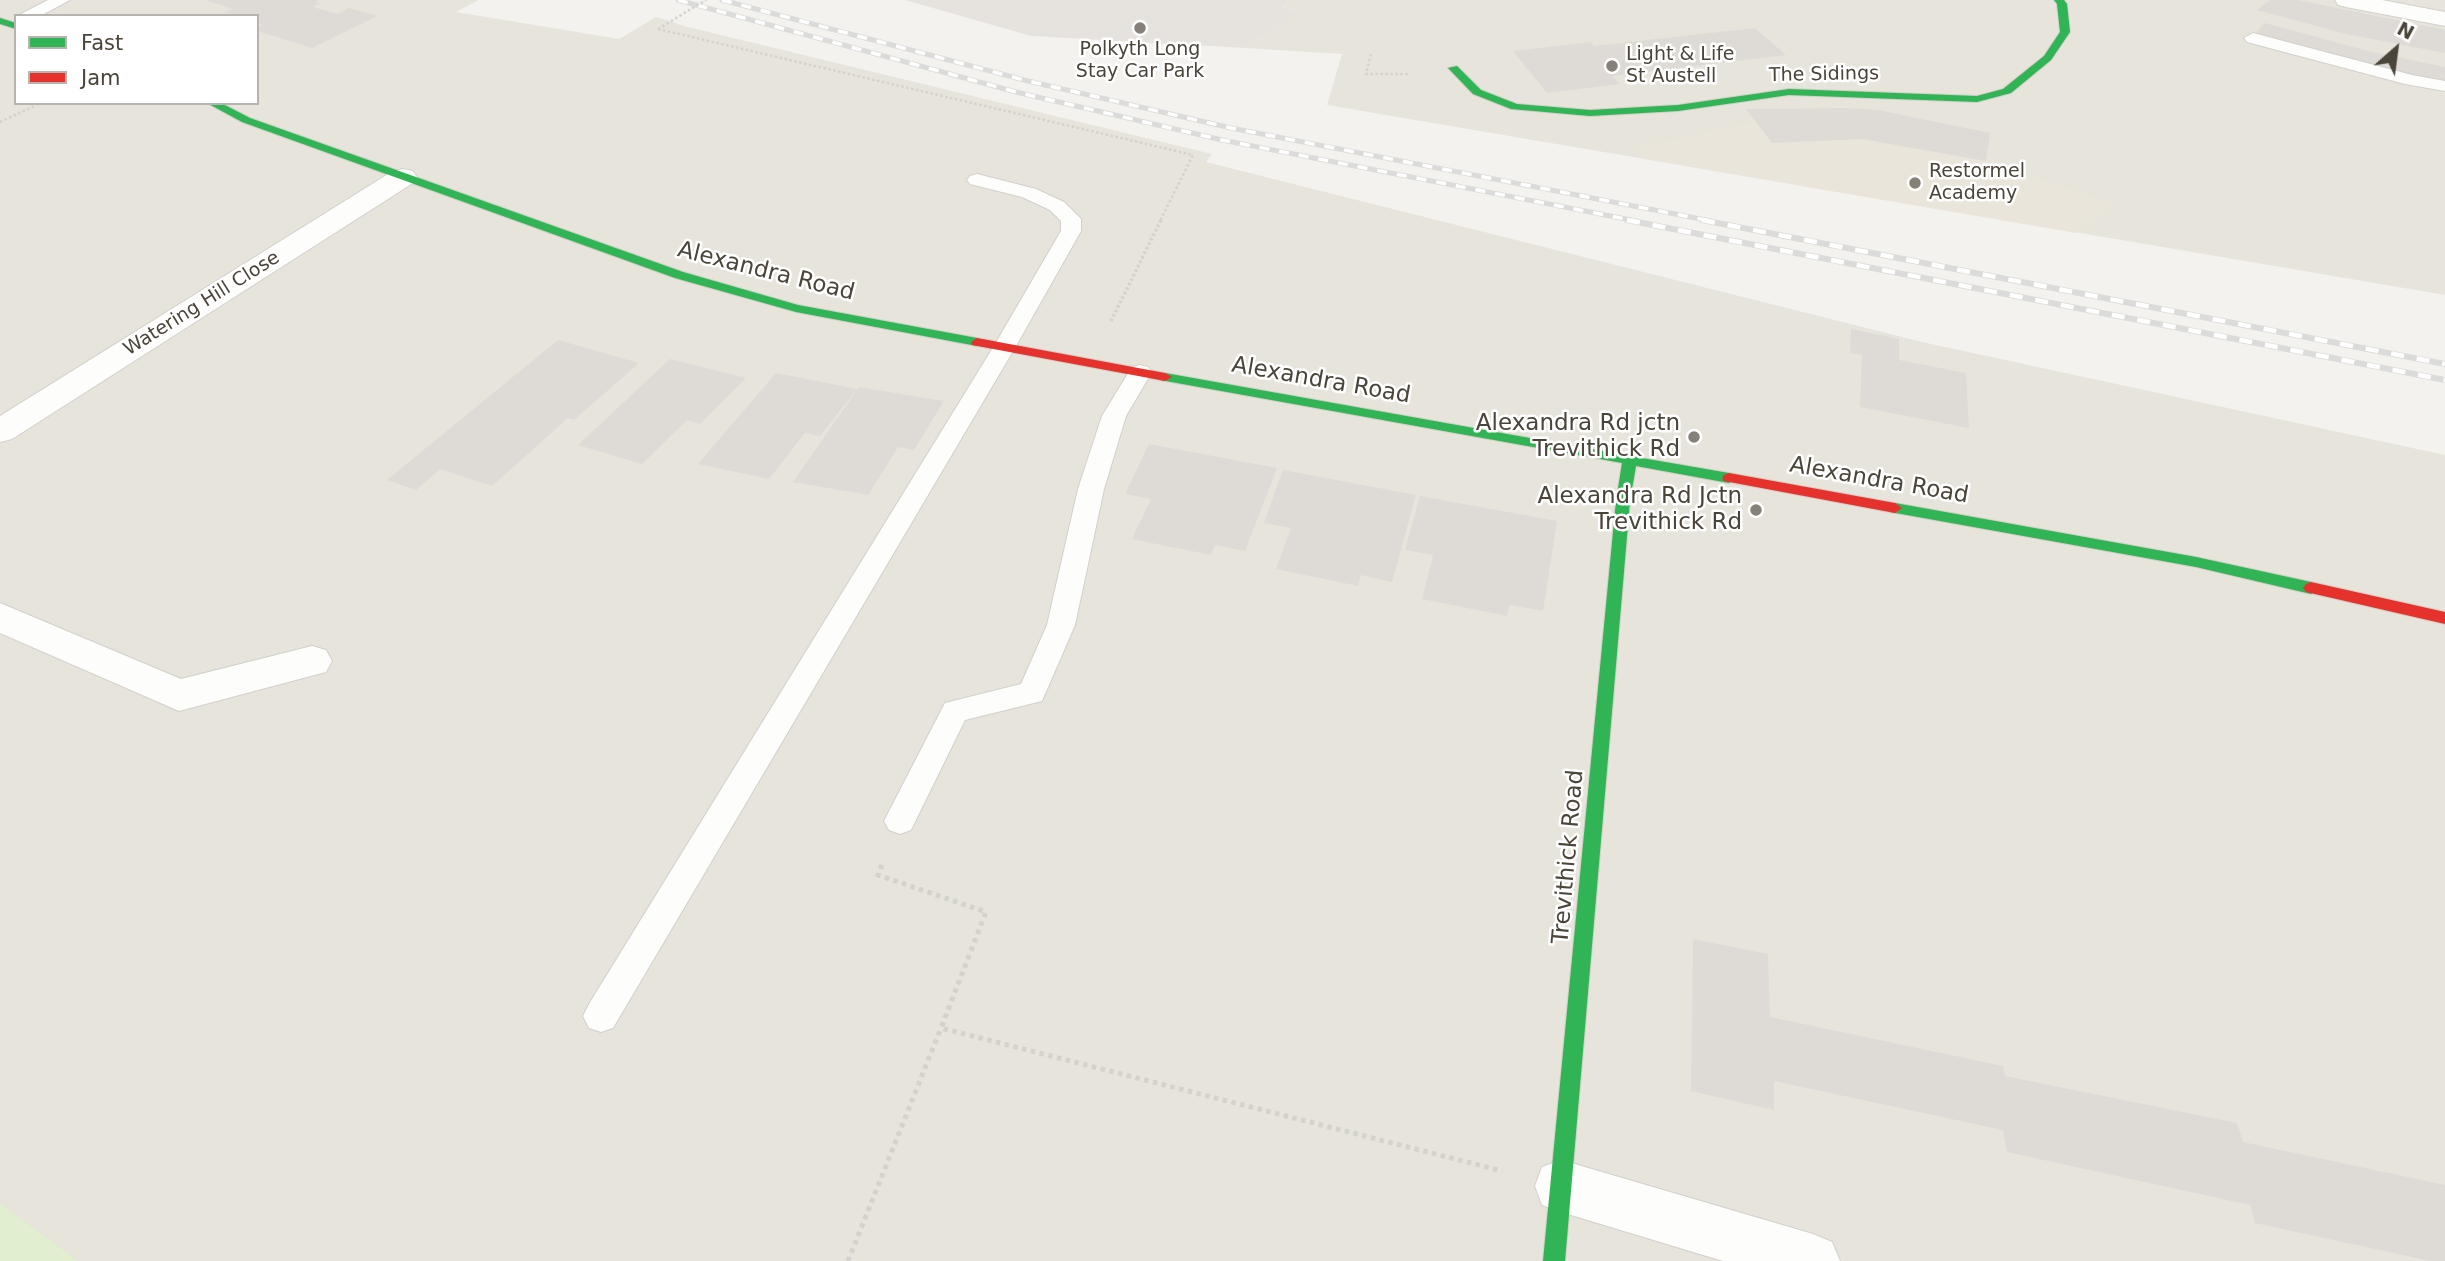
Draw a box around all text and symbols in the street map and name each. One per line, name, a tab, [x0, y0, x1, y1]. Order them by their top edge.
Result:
legend	[14, 14, 259, 105]
north arrow	[2361, 14, 2431, 84]
text: N	[2394, 17, 2418, 44]
marker: Polkyth Long Stay Car Park	[1132, 20, 1148, 36]
text: Fast	[81, 31, 123, 55]
place label: Polkyth Long Stay Car Park	[1076, 39, 1204, 83]
place label: Light & Life St Austell	[1626, 44, 1735, 88]
marker: Light & Life St Austell	[1604, 58, 1620, 74]
street label: The Sidings	[1769, 63, 1879, 87]
text: Jam	[81, 66, 121, 90]
place label: Restormel Academy	[1929, 161, 2025, 205]
marker: Restormel Academy	[1907, 175, 1923, 191]
street label: Alexandra Road	[675, 237, 857, 307]
street label: Watering Hill Close	[120, 247, 284, 361]
street label: Alexandra Road	[1229, 352, 1413, 410]
place label: Alexandra Rd jctn Trevithick Rd	[1476, 410, 1680, 464]
marker: Alexandra Rd jctn Trevithick Rd	[1686, 429, 1702, 445]
street label: Alexandra Road	[1787, 452, 1971, 510]
place label: Alexandra Rd Jctn Trevithick Rd	[1537, 483, 1742, 537]
marker: Alexandra Rd Jctn Trevithick Rd	[1748, 502, 1764, 518]
street label: Trevithick Road	[1548, 769, 1590, 945]

